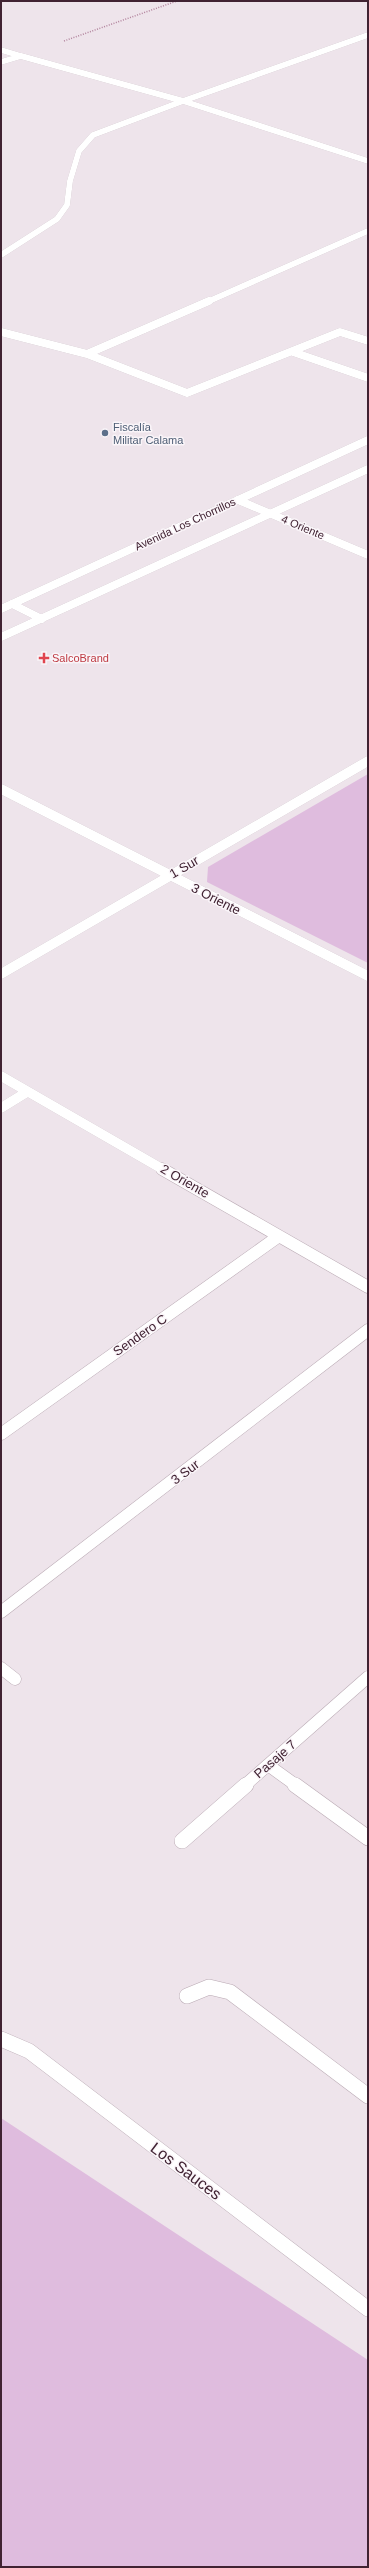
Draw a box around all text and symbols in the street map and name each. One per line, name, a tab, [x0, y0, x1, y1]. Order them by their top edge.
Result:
place label: Fiscalía Militar Calama	[113, 421, 184, 446]
marker: Fiscalía Militar Calama	[100, 428, 110, 438]
street label: Avenida Los Chorrillos	[133, 495, 238, 553]
street label: 4 Oriente	[280, 513, 326, 541]
place label: SalcoBrand	[52, 652, 109, 664]
marker: SalcoBrand	[39, 653, 49, 663]
street label: 1 Sur	[167, 852, 202, 881]
street label: 3 Oriente	[189, 880, 243, 918]
street label: 2 Oriente	[158, 1161, 212, 1201]
street label: Sendero C	[110, 1311, 170, 1359]
street label: 3 Sur	[168, 1456, 202, 1487]
street label: Pasaje 7	[251, 1737, 299, 1781]
street label: Los Sauces	[147, 2139, 225, 2203]

